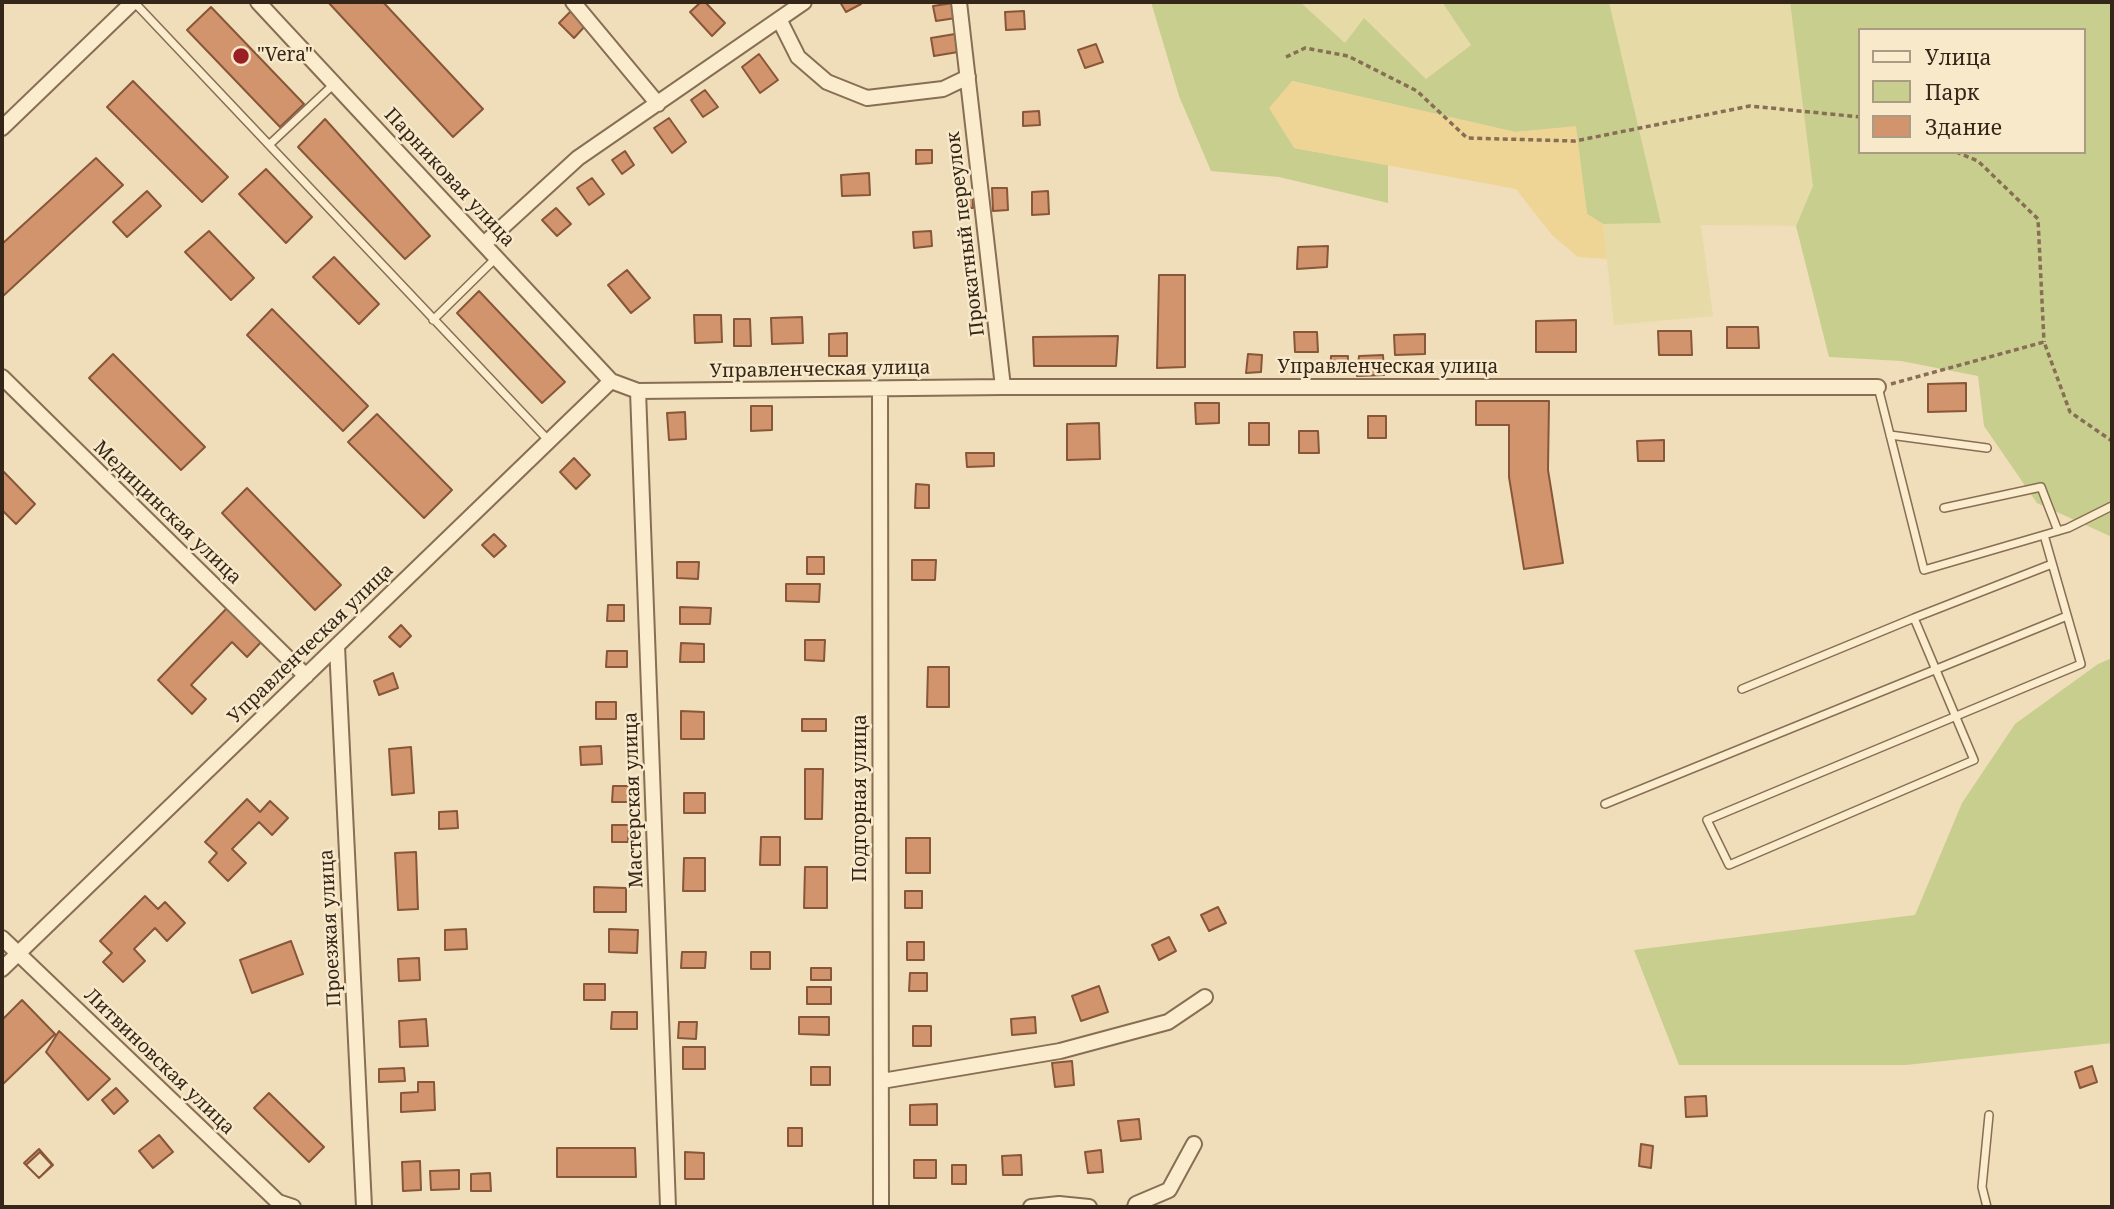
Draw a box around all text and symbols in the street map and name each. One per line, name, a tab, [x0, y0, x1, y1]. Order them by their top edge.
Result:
legend	[1858, 28, 2086, 154]
text: Улица	[1925, 43, 1992, 71]
place label: "Vera"	[257, 45, 313, 67]
marker: "Vera"	[231, 46, 251, 66]
text: Парк	[1925, 78, 1979, 106]
street label: Парниковая улица	[379, 104, 519, 252]
text: Здание	[1925, 113, 2002, 141]
street label: Прокатный переулок	[942, 130, 990, 338]
street label: Управленческая улица	[709, 357, 931, 383]
street label: Управленческая улица	[1278, 357, 1498, 379]
street label: Медицинская улица	[88, 436, 246, 590]
street label: Управленческая улица	[224, 559, 398, 729]
street label: Мастерская улица	[620, 711, 648, 889]
street label: Подгорная улица	[850, 714, 872, 882]
street label: Проезжая улица	[315, 849, 347, 1007]
street label: Литвиновская улица	[79, 984, 239, 1140]

